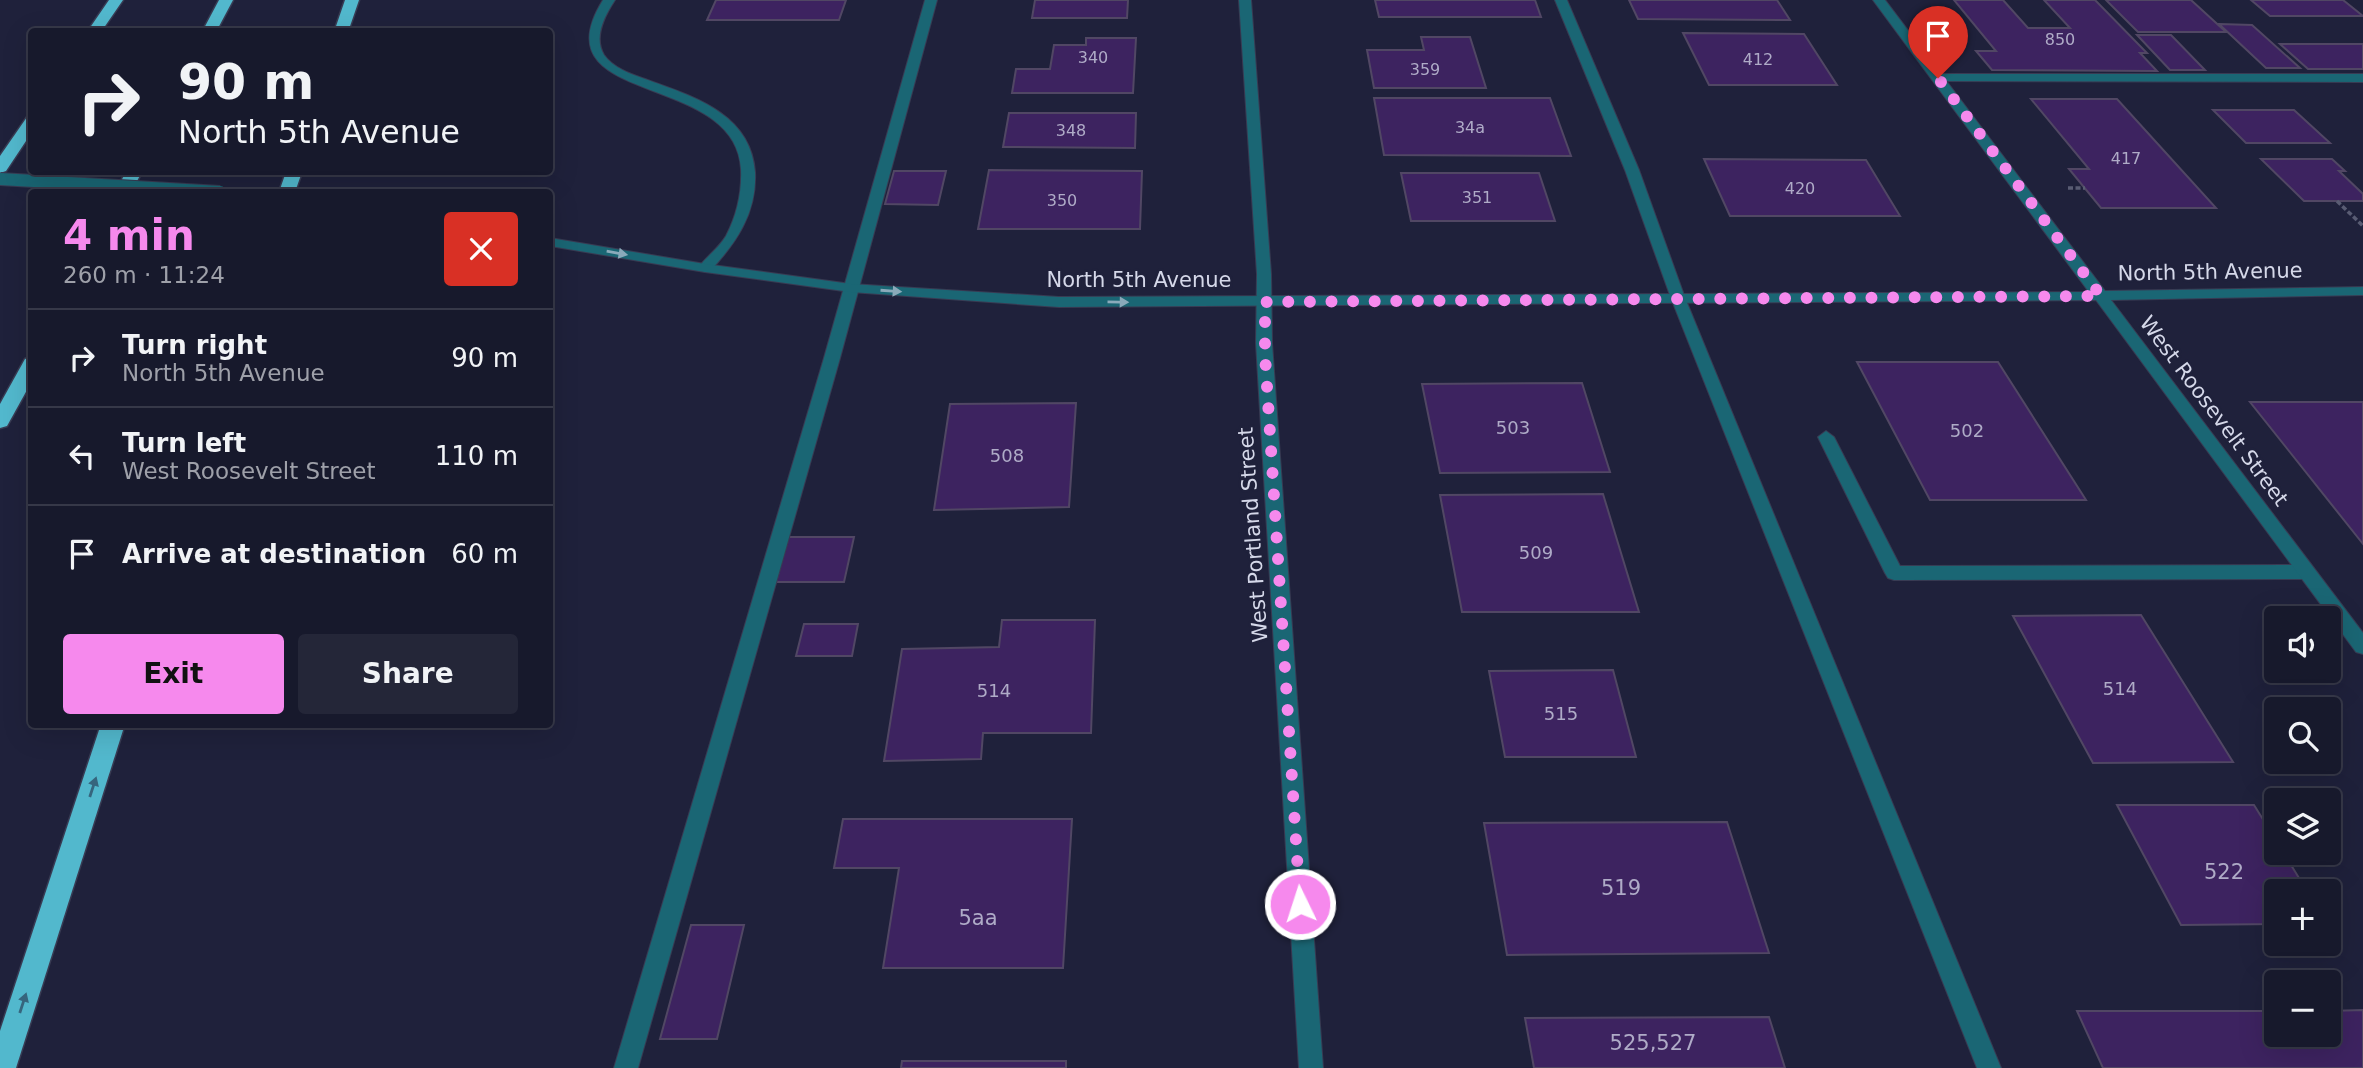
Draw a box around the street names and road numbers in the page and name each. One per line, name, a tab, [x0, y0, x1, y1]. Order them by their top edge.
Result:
street label: North 5th Avenue	[2117, 258, 2303, 286]
street label: North 5th Avenue	[1046, 268, 1232, 292]
street label: West Roosevelt Street	[2135, 311, 2293, 511]
street label: West Portland Street	[1234, 427, 1272, 643]

